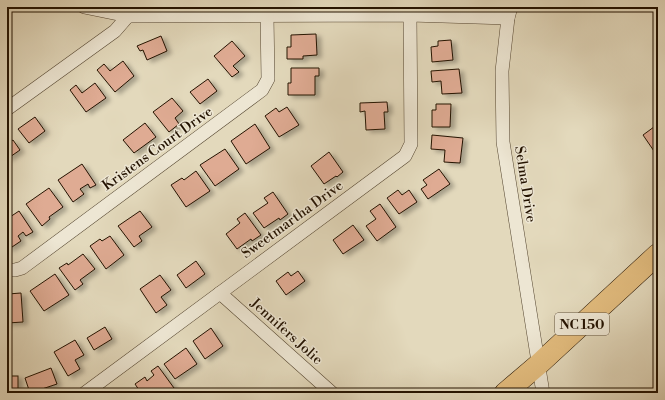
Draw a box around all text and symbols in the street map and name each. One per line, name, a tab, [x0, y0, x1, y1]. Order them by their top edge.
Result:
street label: Kristens Court Drive	[99, 103, 216, 195]
street label: Selma Drive	[510, 145, 540, 224]
street label: Sweetmartha Drive	[238, 177, 347, 263]
street label: Jennifers Jolie	[246, 294, 326, 369]
road number: NC 150	[555, 313, 609, 335]

